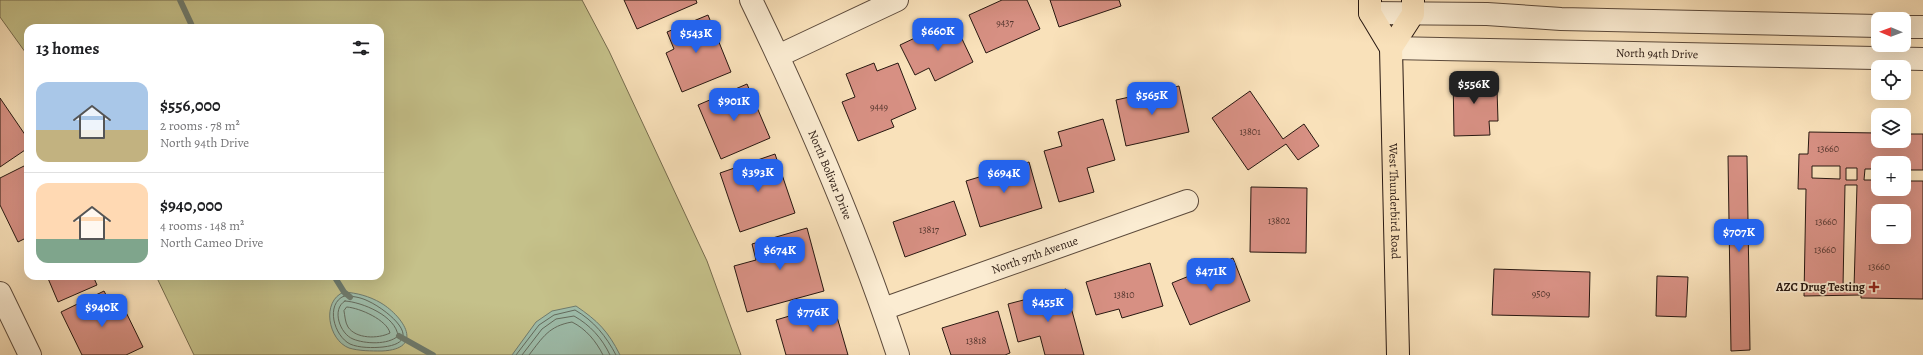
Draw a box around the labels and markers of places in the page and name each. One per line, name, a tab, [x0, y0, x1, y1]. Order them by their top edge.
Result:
pin: $660K	[910, 18, 966, 52]
pin: $543K	[668, 20, 724, 54]
pin: $556K	[1446, 71, 1502, 105]
pin: $565K	[1124, 82, 1180, 116]
pin: $901K	[706, 88, 762, 122]
pin: $393K	[730, 159, 786, 193]
pin: $694K	[976, 160, 1032, 194]
pin: $707K	[1711, 219, 1767, 253]
pin: $674K	[752, 237, 808, 271]
pin: $471K	[1183, 258, 1239, 292]
place label: AZC Drug Testing	[1775, 279, 1866, 295]
marker: AZC Drug Testing	[1868, 281, 1880, 293]
pin: $455K	[1020, 289, 1076, 323]
pin: $940K	[74, 294, 130, 328]
pin: $776K	[785, 299, 841, 333]

